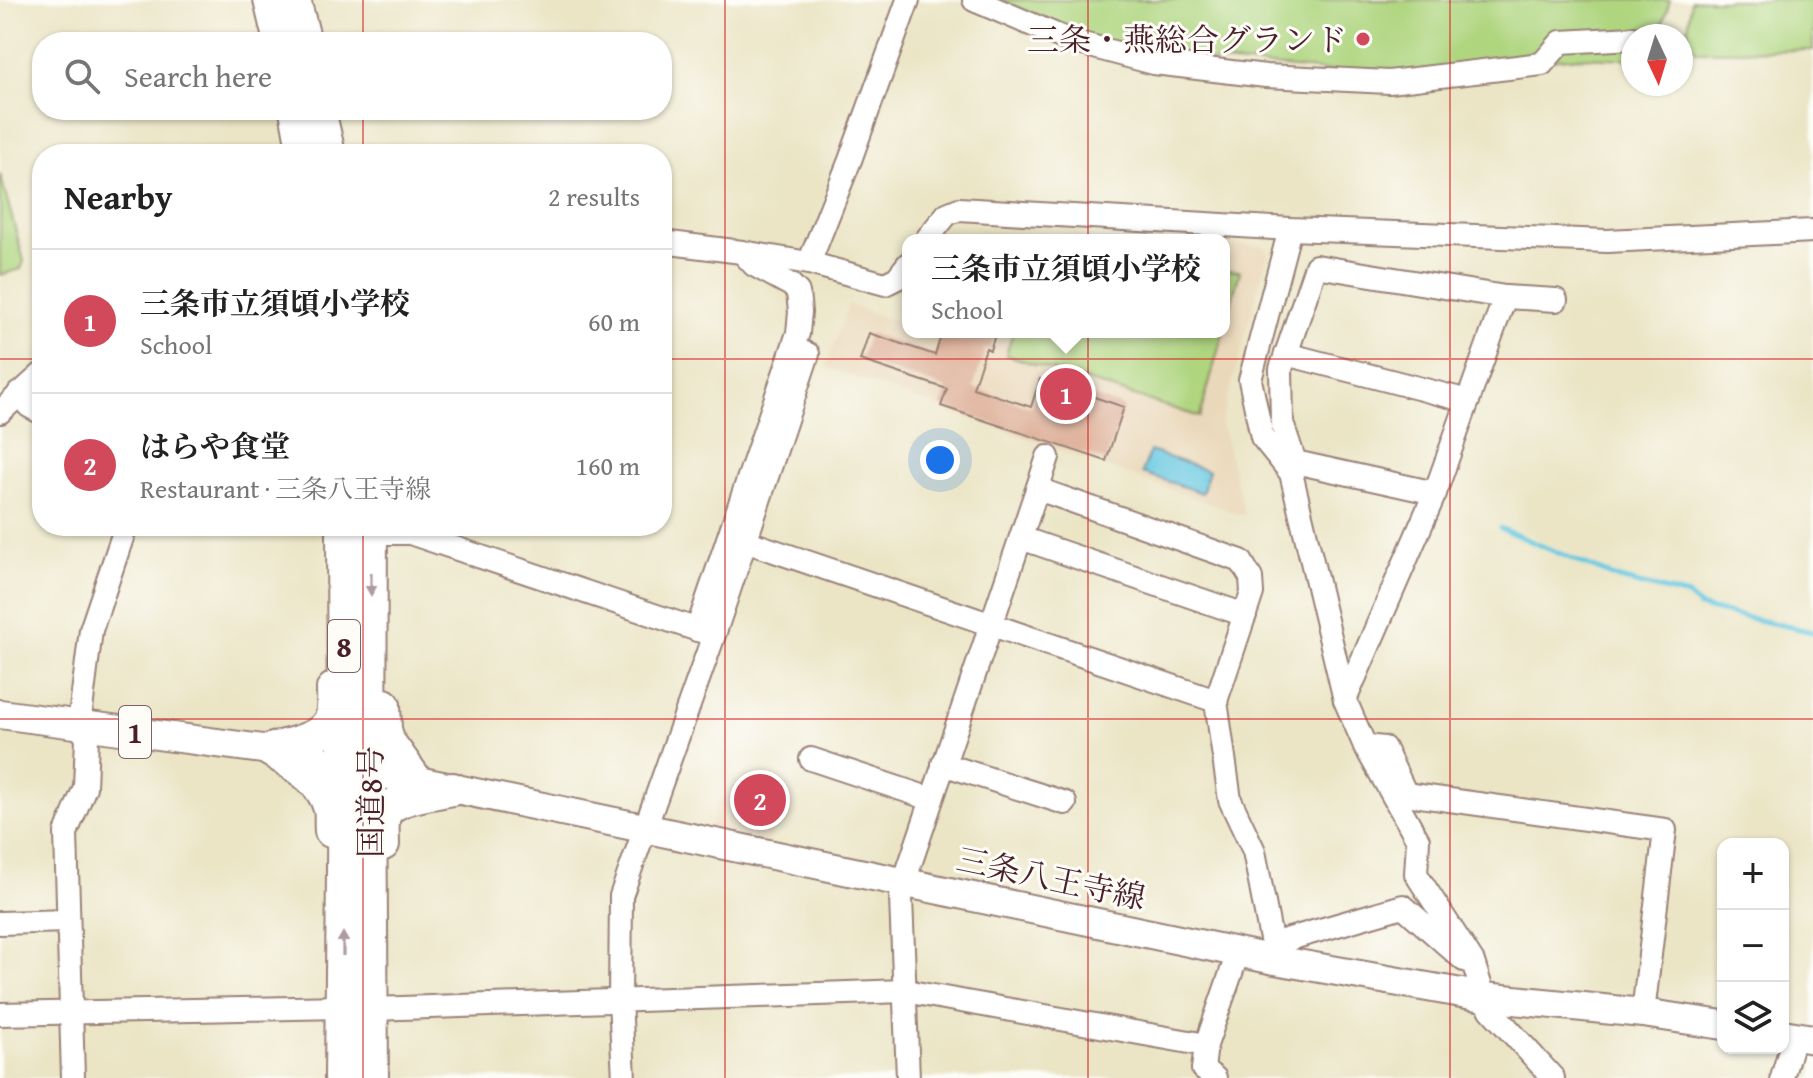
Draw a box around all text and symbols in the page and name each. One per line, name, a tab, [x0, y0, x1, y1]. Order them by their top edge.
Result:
place label: 三条・燕総合グランド	[1027, 16, 1347, 63]
north arrow	[1621, 24, 1693, 96]
marker: 三条・燕総合グランド	[1354, 30, 1372, 48]
search box	[32, 32, 672, 120]
icon: search	[60, 54, 104, 98]
text: Search here	[124, 54, 272, 98]
text: Nearby	[64, 172, 173, 221]
text: 2 results	[548, 177, 640, 216]
popup	[902, 234, 1230, 338]
text: 三条市立須頃小学校	[931, 246, 1201, 290]
text: 三条市立須頃小学校	[140, 281, 410, 325]
text: School	[931, 290, 1003, 329]
text: 1	[83, 302, 97, 341]
text: 60 m	[588, 302, 640, 341]
text: School	[140, 325, 212, 364]
pin: 1	[1040, 364, 1092, 424]
text: はらや食堂	[140, 424, 290, 468]
your location	[920, 440, 960, 480]
text: 2	[83, 446, 97, 485]
text: 160 m	[575, 446, 640, 485]
text: Restaurant · 三条八王寺線	[140, 469, 431, 508]
one-way arrow	[365, 572, 377, 597]
road number: 8	[328, 620, 360, 672]
road number: 1	[119, 706, 151, 758]
street label: 国道8号	[347, 746, 394, 858]
pin: 2	[734, 770, 786, 830]
street label: 三条八王寺線	[952, 835, 1150, 921]
map controls	[1717, 838, 1789, 1054]
button: +	[1717, 838, 1789, 910]
button: −	[1717, 910, 1789, 982]
one-way arrow	[337, 931, 349, 956]
button: layers	[1717, 982, 1789, 1054]

